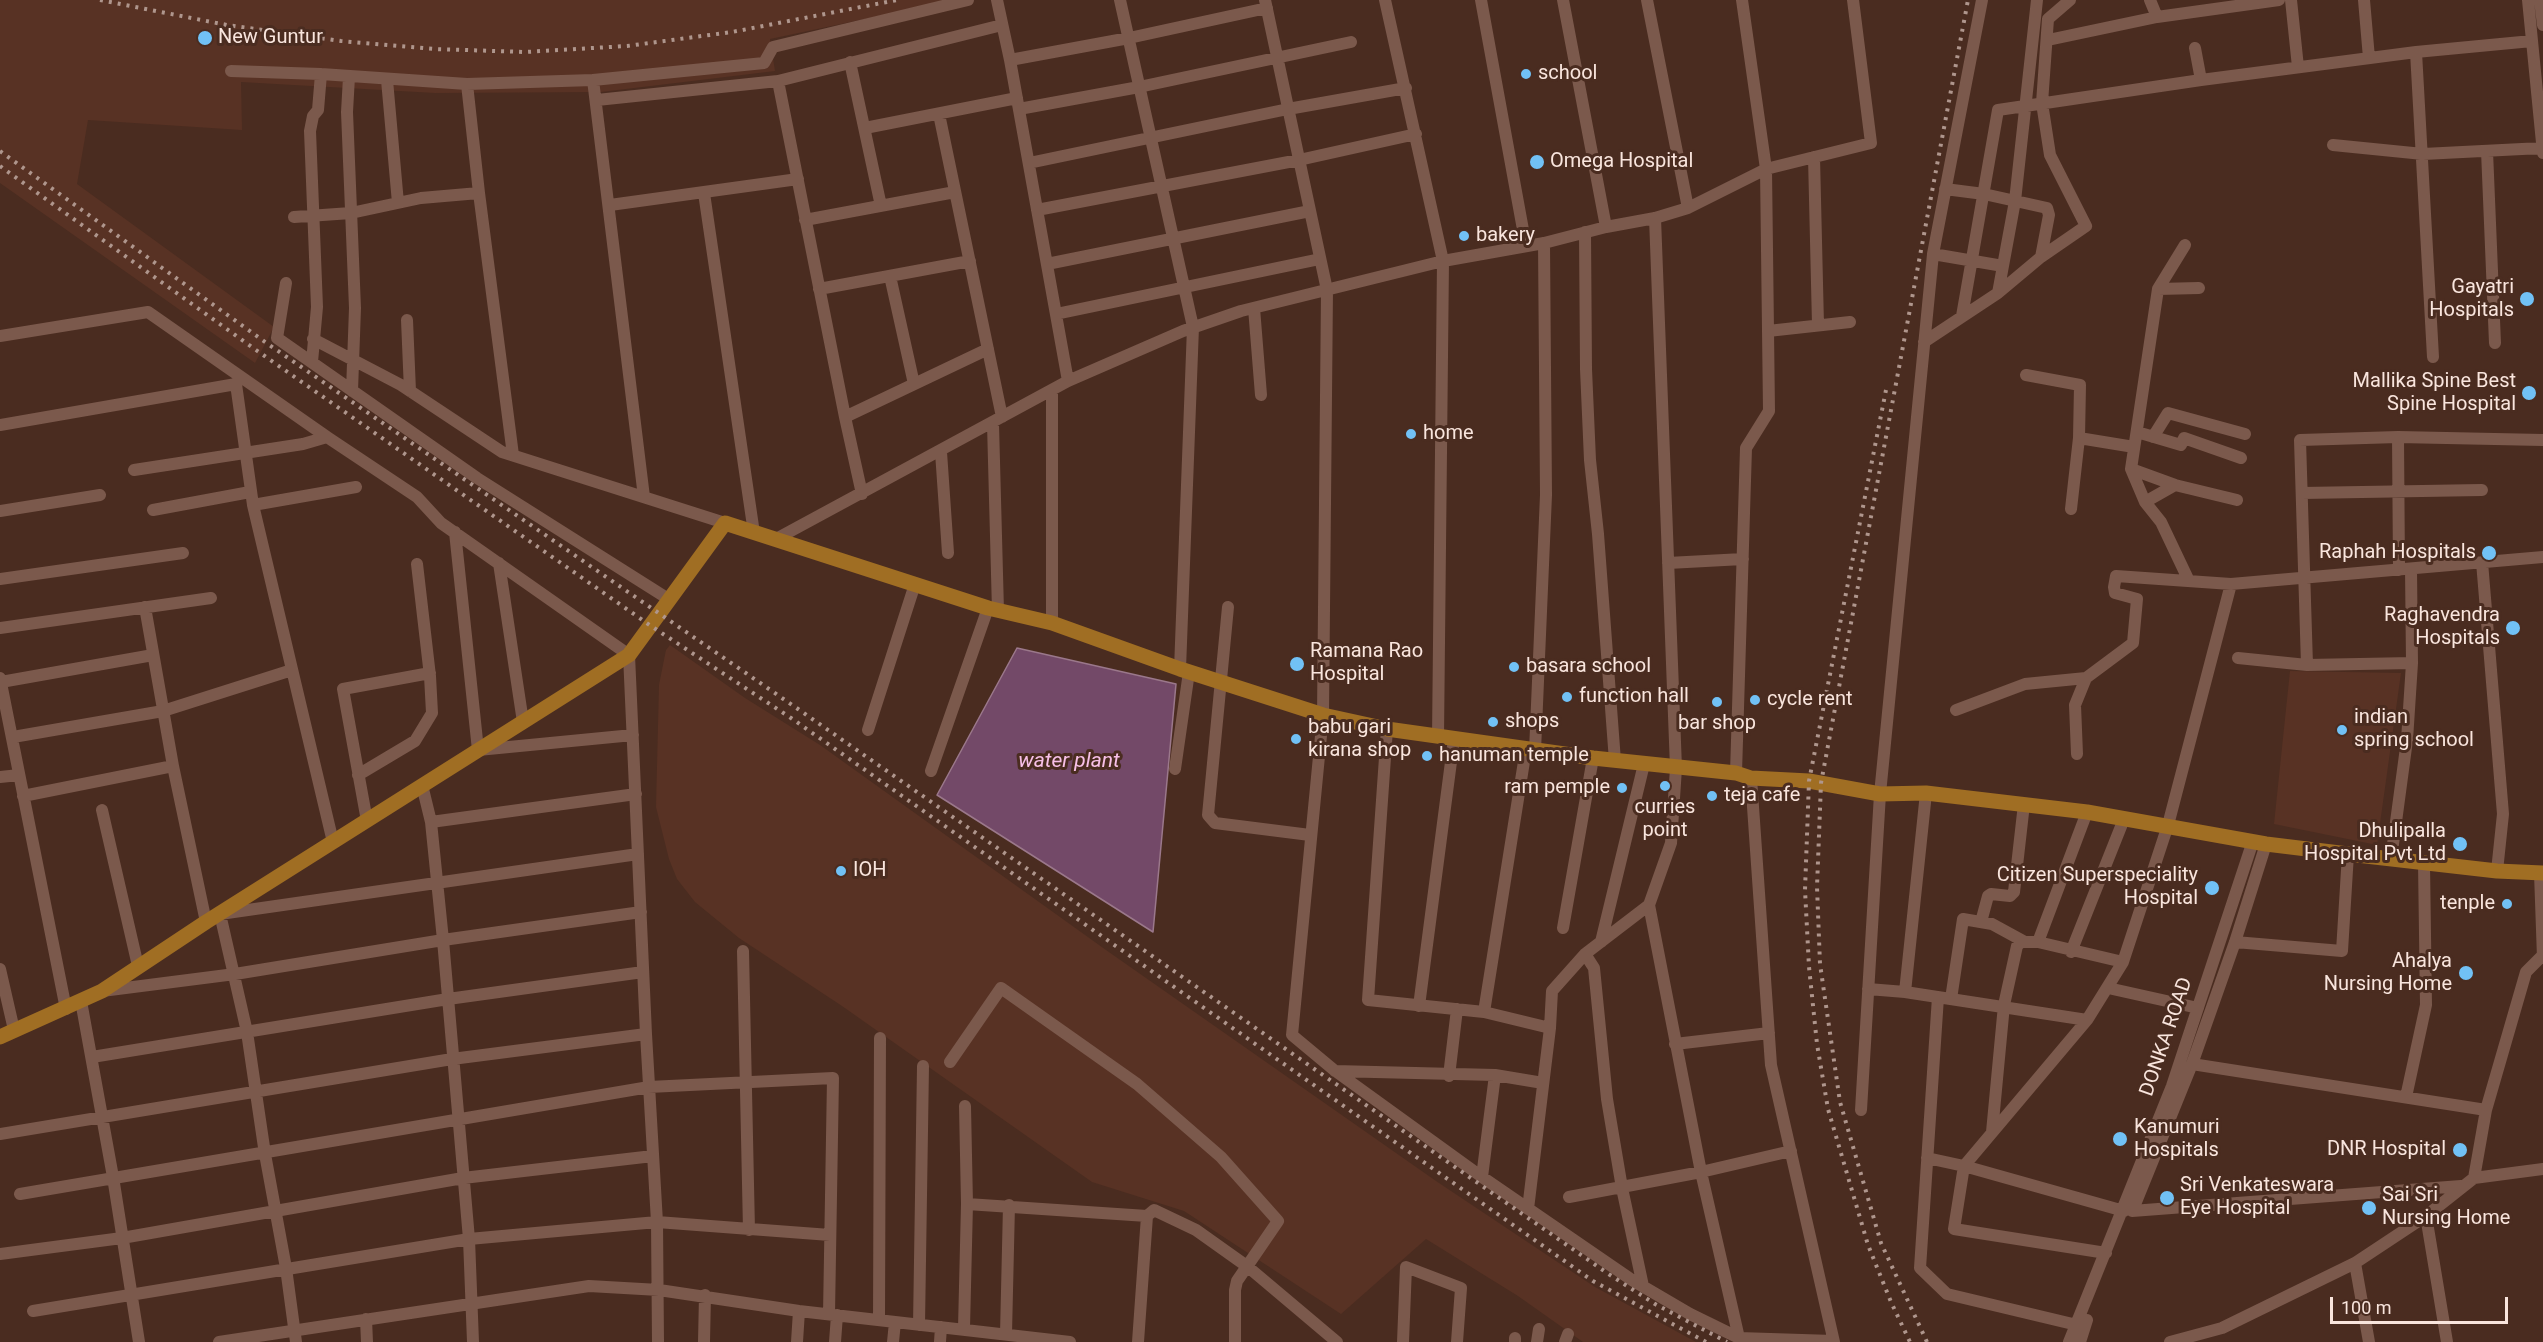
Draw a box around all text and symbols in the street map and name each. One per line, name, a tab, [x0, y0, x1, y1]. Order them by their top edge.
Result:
place label: New Guntur	[218, 26, 323, 50]
marker: New Guntur	[196, 29, 214, 47]
place label: school	[1538, 62, 1597, 86]
marker: school	[1519, 67, 1533, 81]
place label: Omega Hospital	[1550, 150, 1693, 174]
marker: Omega Hospital	[1528, 153, 1546, 171]
place label: bakery	[1476, 224, 1535, 248]
marker: bakery	[1457, 229, 1471, 243]
place label: Gayatri Hospitals	[2429, 276, 2514, 323]
marker: Gayatri Hospitals	[2518, 290, 2536, 308]
place label: Mallika Spine Best Spine Hospital	[2353, 370, 2516, 417]
marker: Mallika Spine Best Spine Hospital	[2520, 384, 2538, 402]
place label: home	[1423, 422, 1474, 446]
marker: home	[1404, 427, 1418, 441]
place label: Raphah Hospitals	[2319, 541, 2476, 565]
marker: Raphah Hospitals	[2480, 544, 2498, 562]
place label: Raghavendra Hospitals	[2384, 604, 2500, 651]
marker: Raghavendra Hospitals	[2504, 619, 2522, 637]
place label: Ramana Rao Hospital	[1310, 640, 1423, 687]
marker: Ramana Rao Hospital	[1288, 655, 1306, 673]
place label: basara school	[1526, 655, 1651, 679]
marker: basara school	[1507, 660, 1521, 674]
place label: function hall	[1579, 685, 1689, 709]
place label: cycle rent	[1767, 688, 1852, 712]
marker: function hall	[1560, 690, 1574, 704]
marker: cycle rent	[1748, 693, 1762, 707]
marker: bar shop	[1710, 695, 1724, 709]
place label: indian spring school	[2354, 706, 2474, 753]
place label: shops	[1505, 710, 1559, 734]
place label: bar shop	[1678, 712, 1756, 736]
marker: shops	[1486, 715, 1500, 729]
place label: babu gari kirana shop	[1308, 716, 1411, 763]
marker: indian spring school	[2335, 723, 2349, 737]
marker: babu gari kirana shop	[1289, 732, 1303, 746]
place label: hanuman temple	[1439, 744, 1589, 768]
water label: water plant	[1018, 749, 1120, 775]
marker: hanuman temple	[1420, 749, 1434, 763]
place label: ram pemple	[1504, 776, 1610, 800]
marker: curries point	[1658, 779, 1672, 793]
marker: ram pemple	[1615, 781, 1629, 795]
place label: teja cafe	[1724, 784, 1800, 808]
marker: teja cafe	[1705, 789, 1719, 803]
place label: curries point	[1635, 796, 1695, 843]
place label: Dhulipalla Hospital Pvt Ltd	[2304, 820, 2446, 867]
marker: Dhulipalla Hospital Pvt Ltd	[2451, 835, 2469, 853]
place label: IOH	[853, 859, 886, 883]
marker: IOH	[834, 864, 848, 878]
place label: Citizen Superspeciality Hospital	[1997, 864, 2198, 911]
marker: Citizen Superspeciality Hospital	[2203, 879, 2221, 897]
place label: tenple	[2440, 892, 2495, 916]
marker: tenple	[2500, 897, 2514, 911]
place label: Ahalya Nursing Home	[2324, 950, 2452, 997]
marker: Ahalya Nursing Home	[2457, 964, 2475, 982]
street label: DONKA ROAD	[2136, 975, 2198, 1099]
place label: Kanumuri Hospitals	[2134, 1116, 2220, 1163]
marker: Kanumuri Hospitals	[2111, 1130, 2129, 1148]
place label: DNR Hospital	[2327, 1138, 2446, 1162]
marker: DNR Hospital	[2451, 1141, 2469, 1159]
place label: Sri Venkateswara Eye Hospital	[2180, 1174, 2334, 1221]
place label: Sai Sri Nursing Home	[2382, 1184, 2510, 1231]
marker: Sri Venkateswara Eye Hospital	[2158, 1189, 2176, 1207]
marker: Sai Sri Nursing Home	[2360, 1199, 2378, 1217]
scale bar	[2333, 1285, 2512, 1323]
text: 100 m	[2341, 1297, 2392, 1318]

